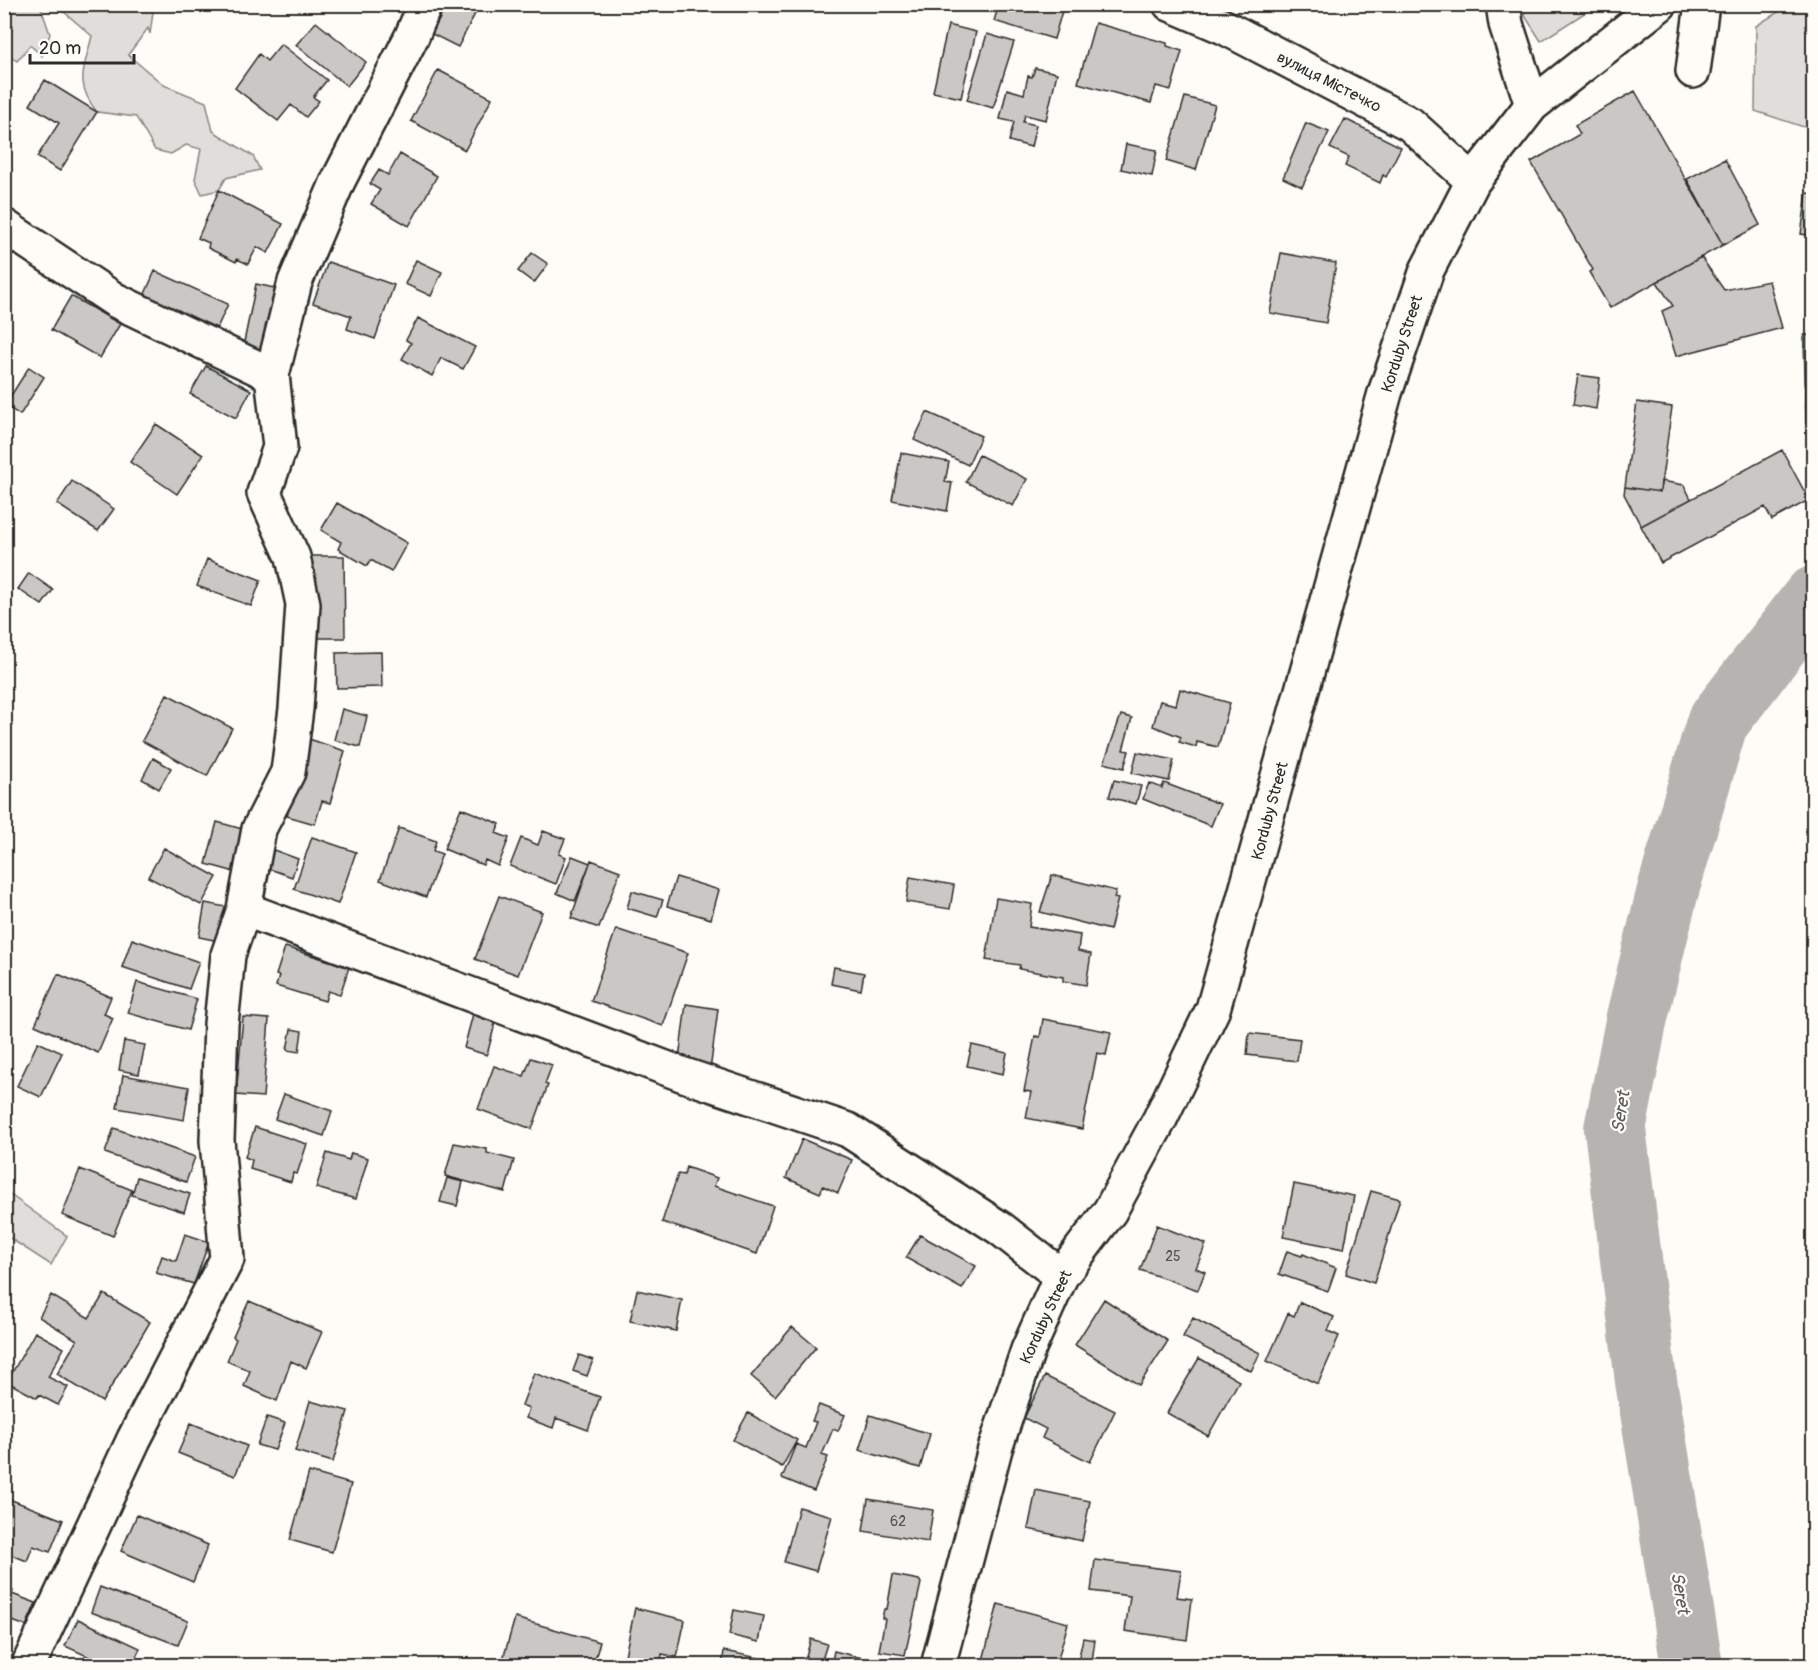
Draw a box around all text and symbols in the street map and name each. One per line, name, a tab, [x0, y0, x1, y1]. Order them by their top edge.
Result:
scale bar	[30, 27, 134, 65]
text: 20 m	[39, 37, 81, 60]
street label: вулиця Містечко	[1274, 47, 1385, 117]
street label: Korduby Street	[1377, 292, 1427, 395]
street label: Korduby Street	[1247, 759, 1293, 862]
water label: Seret	[1606, 1088, 1636, 1134]
house number: 25	[1165, 1248, 1181, 1265]
street label: Korduby Street	[1016, 1266, 1077, 1367]
house number: 62	[890, 1513, 906, 1530]
water label: Seret	[1665, 1571, 1695, 1617]

